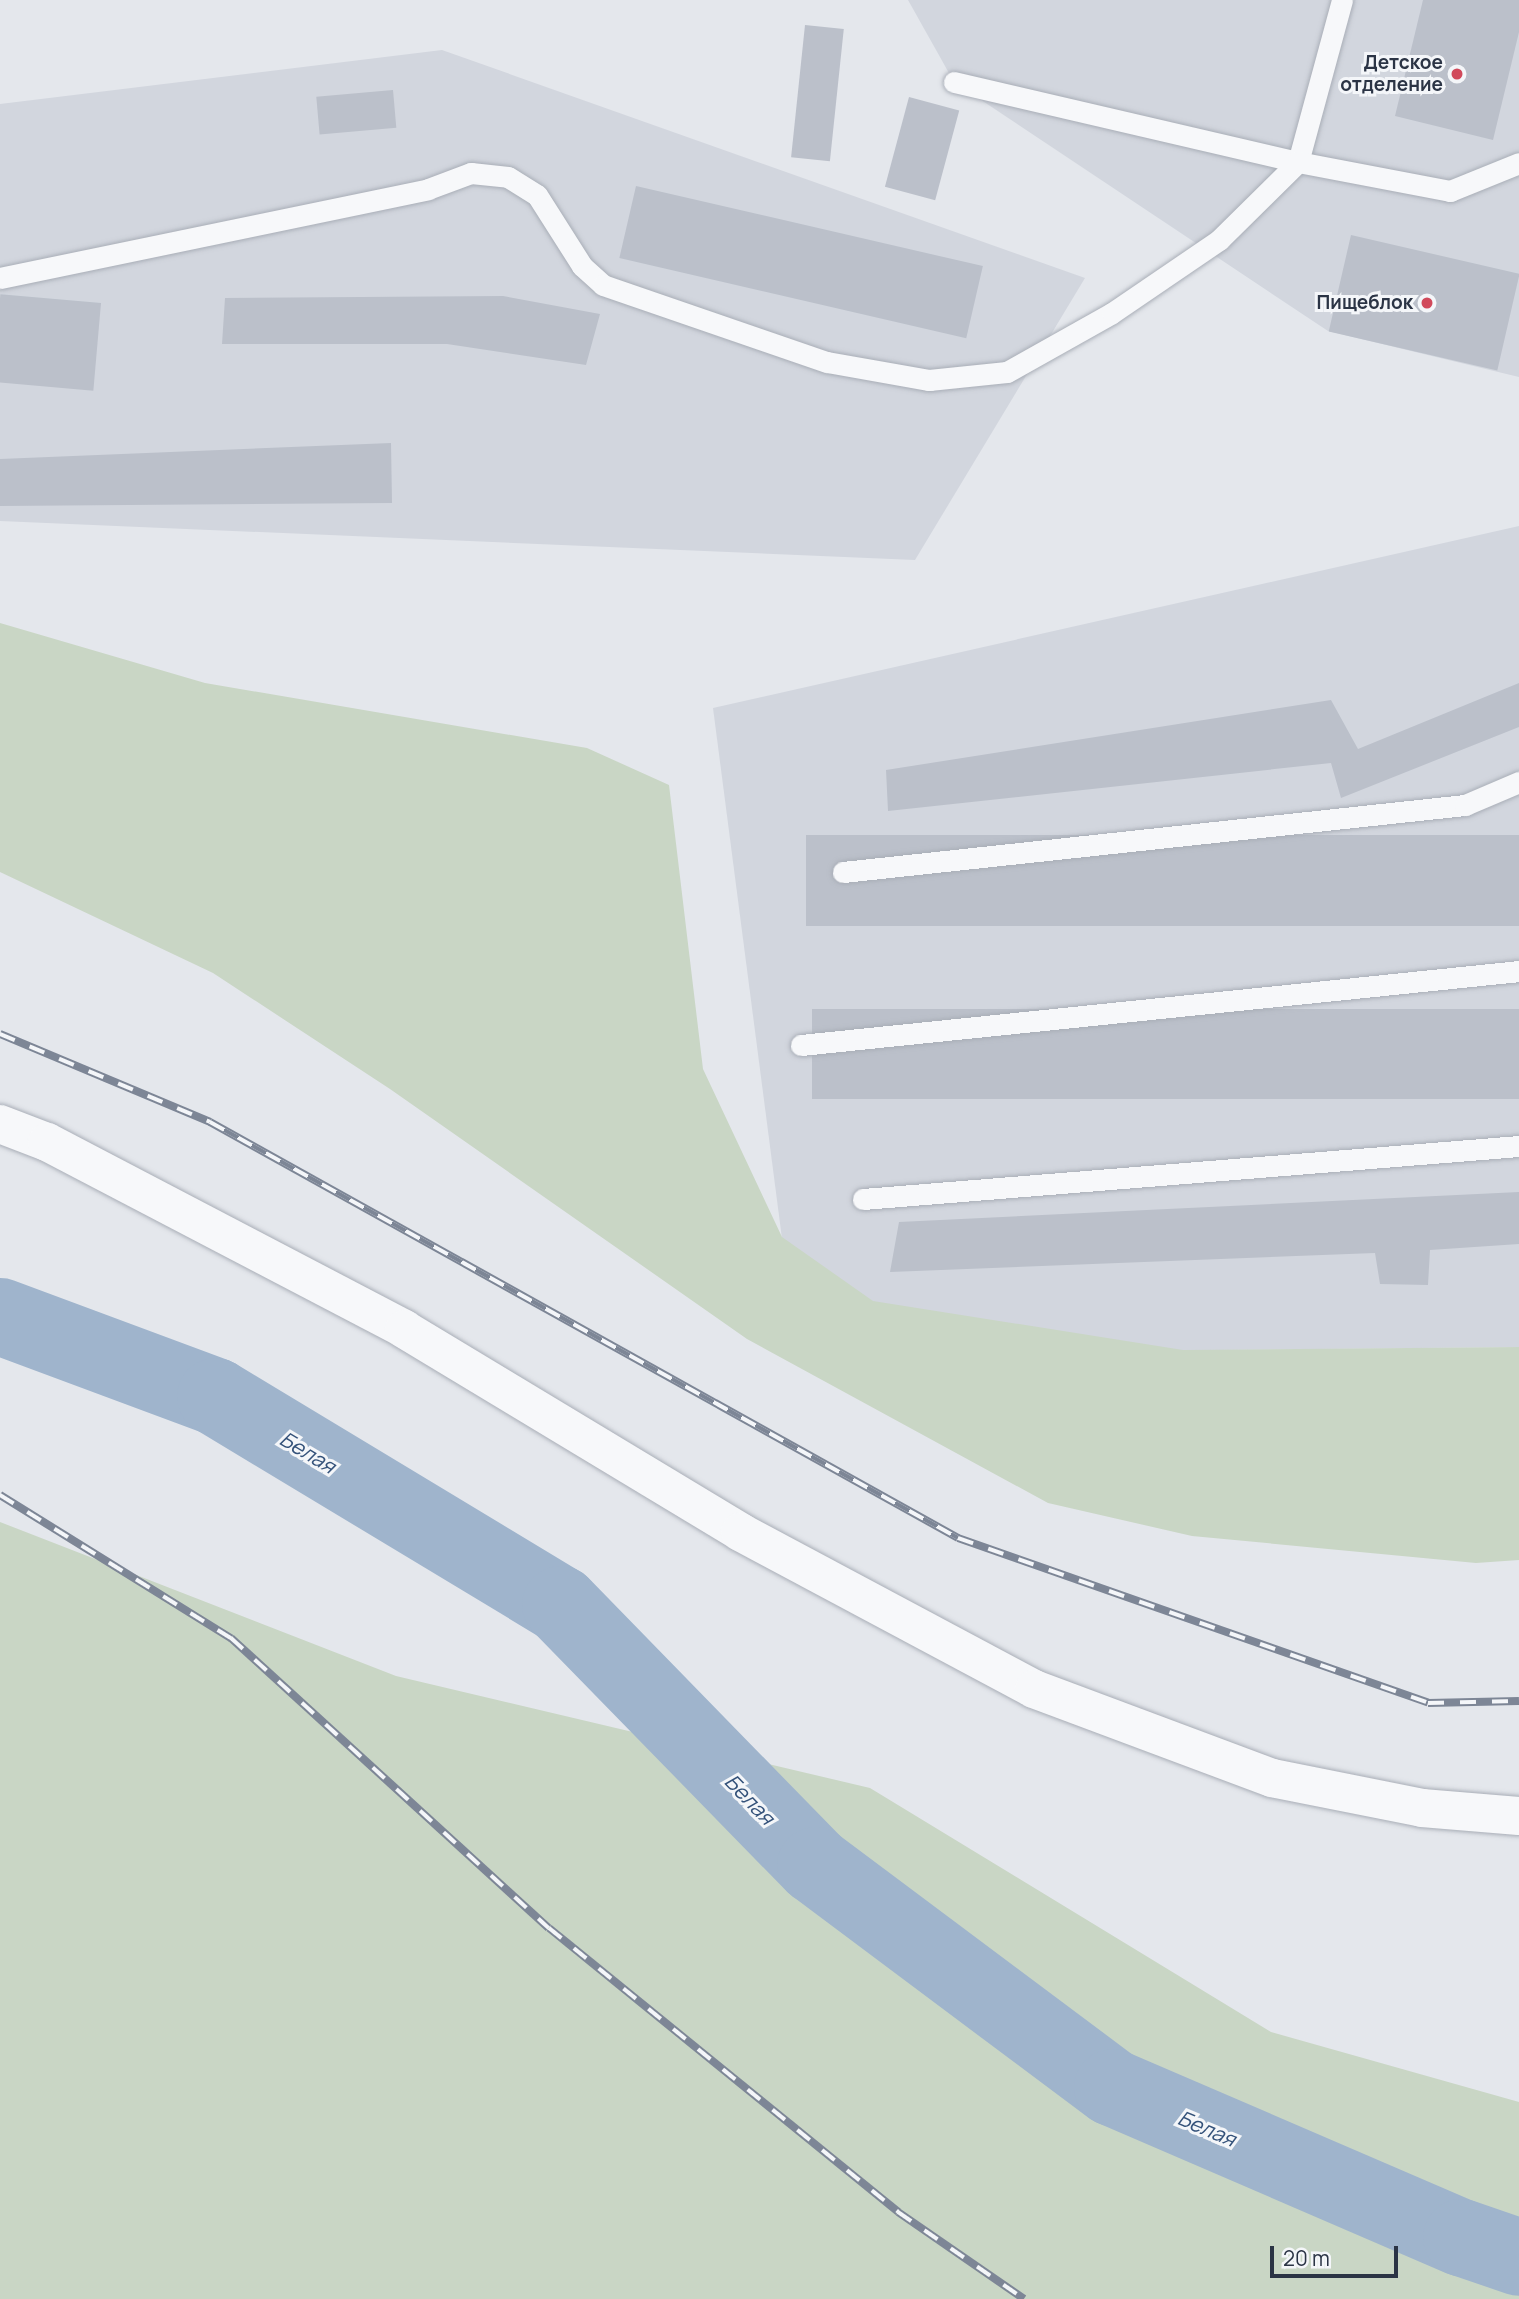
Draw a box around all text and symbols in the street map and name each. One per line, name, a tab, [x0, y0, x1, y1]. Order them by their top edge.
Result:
place label: Детское отделение	[1340, 52, 1443, 96]
marker: Детское отделение	[1449, 66, 1465, 82]
place label: Пищеблок	[1317, 292, 1413, 314]
marker: Пищеблок	[1419, 295, 1435, 311]
water label: Белая	[276, 1426, 340, 1478]
water label: Белая	[720, 1769, 780, 1829]
water label: Белая	[1174, 2105, 1240, 2151]
scale bar	[1274, 2232, 1402, 2276]
text: 20 m	[1283, 2244, 1330, 2272]

